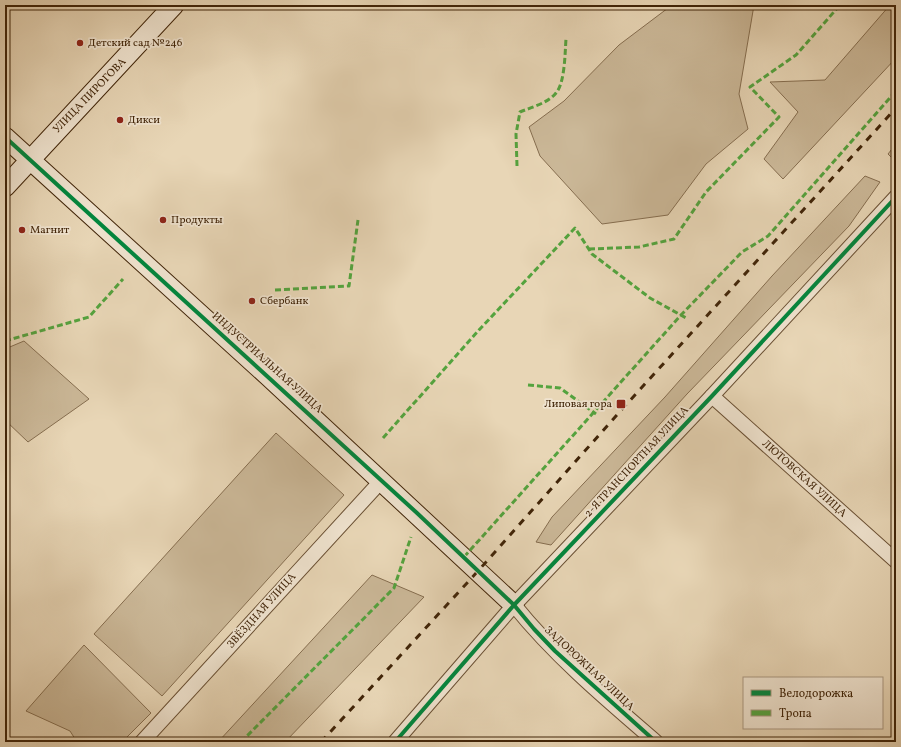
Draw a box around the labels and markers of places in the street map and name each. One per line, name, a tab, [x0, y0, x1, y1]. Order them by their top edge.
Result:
place label: Детский сад №246	[88, 36, 183, 51]
marker: Детский сад №246	[75, 38, 85, 48]
place label: Дикси	[128, 113, 160, 128]
marker: Дикси	[115, 115, 125, 125]
place label: Продукты	[171, 213, 223, 228]
marker: Продукты	[158, 215, 168, 225]
place label: Магнит	[30, 223, 70, 238]
marker: Магнит	[17, 225, 27, 235]
place label: Сбербанк	[260, 294, 309, 309]
marker: Сбербанк	[247, 296, 257, 306]
place label: Липовая гора	[544, 397, 613, 412]
marker: Липовая гора	[615, 398, 627, 410]

